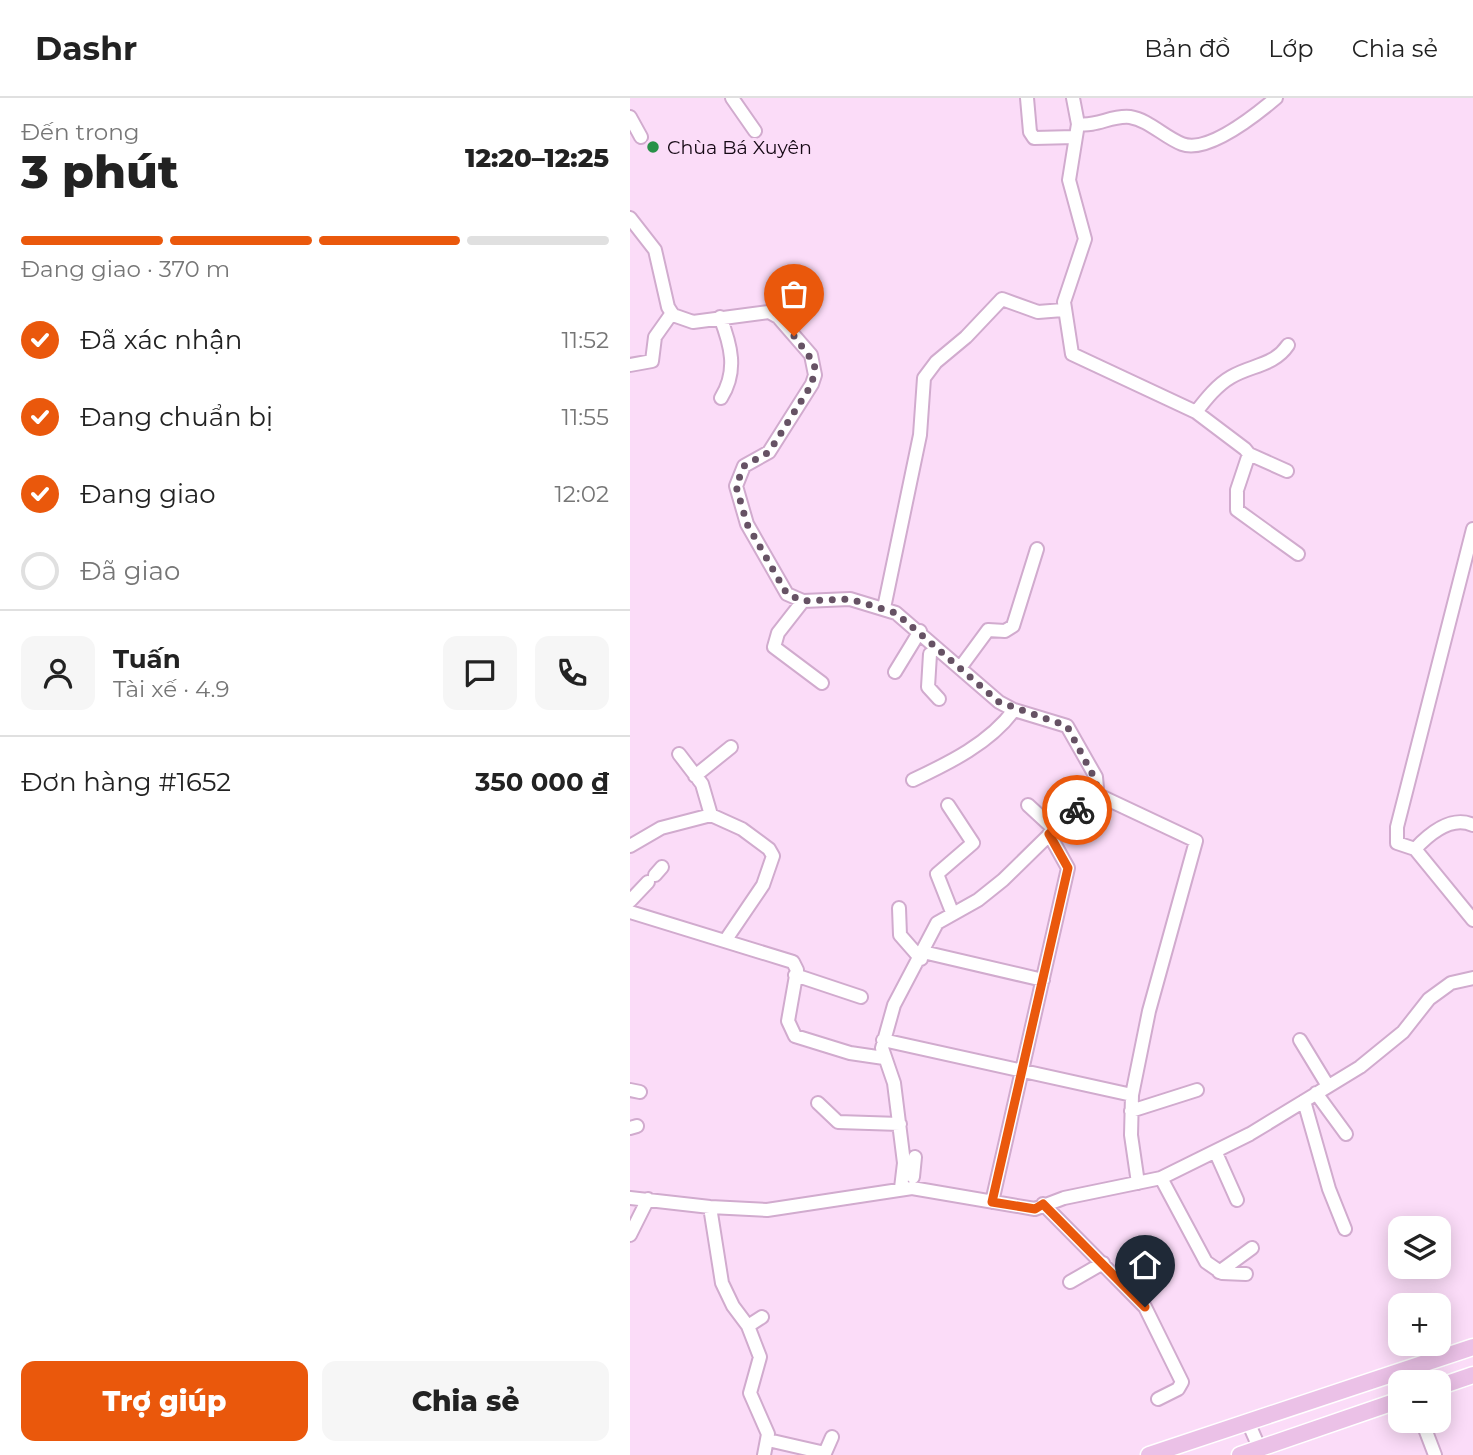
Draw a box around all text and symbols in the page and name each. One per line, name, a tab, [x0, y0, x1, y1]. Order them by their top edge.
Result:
text: Dashr	[35, 28, 137, 68]
text: Bản đồ	[1144, 34, 1230, 63]
text: Lớp	[1268, 34, 1314, 63]
text: Chia sẻ	[1352, 34, 1438, 63]
text: Đến trong	[21, 118, 140, 146]
place label: Chùa Bá Xuyên	[667, 136, 812, 159]
marker: Chùa Bá Xuyên	[645, 139, 661, 155]
text: 12:20–12:25	[465, 142, 609, 174]
text: 3 phút	[21, 143, 179, 200]
text: Đang giao · 370 m	[21, 255, 230, 283]
pin	[764, 264, 824, 336]
icon: bag	[775, 275, 813, 313]
icon: check	[21, 321, 59, 359]
text: Đã xác nhận	[80, 324, 242, 356]
text: 11:52	[562, 326, 609, 354]
icon: check	[21, 398, 59, 436]
text: Đang chuẩn bị	[80, 401, 273, 433]
text: 11:55	[562, 403, 609, 431]
icon: check	[21, 475, 59, 513]
text: Đang giao	[80, 478, 216, 510]
text: 12:02	[554, 480, 609, 508]
text: Đã giao	[80, 555, 180, 587]
button: person	[21, 636, 95, 710]
button: chat	[443, 636, 517, 710]
button: phone	[535, 636, 609, 710]
text: Tuấn	[113, 643, 181, 675]
text: Tài xế · 4.9	[113, 675, 230, 703]
text: Đơn hàng #1652	[21, 766, 231, 798]
text: 350 000 ₫	[475, 766, 609, 798]
courier	[1042, 775, 1112, 845]
icon: bike	[1058, 791, 1096, 829]
map controls	[1388, 1216, 1451, 1433]
button: layers	[1388, 1216, 1451, 1279]
pin	[1115, 1235, 1175, 1307]
icon: home	[1126, 1246, 1164, 1284]
button: +	[1388, 1293, 1451, 1356]
button: Trợ giúp	[21, 1361, 308, 1441]
button: Chia sẻ	[322, 1361, 609, 1441]
button: −	[1388, 1370, 1451, 1433]

